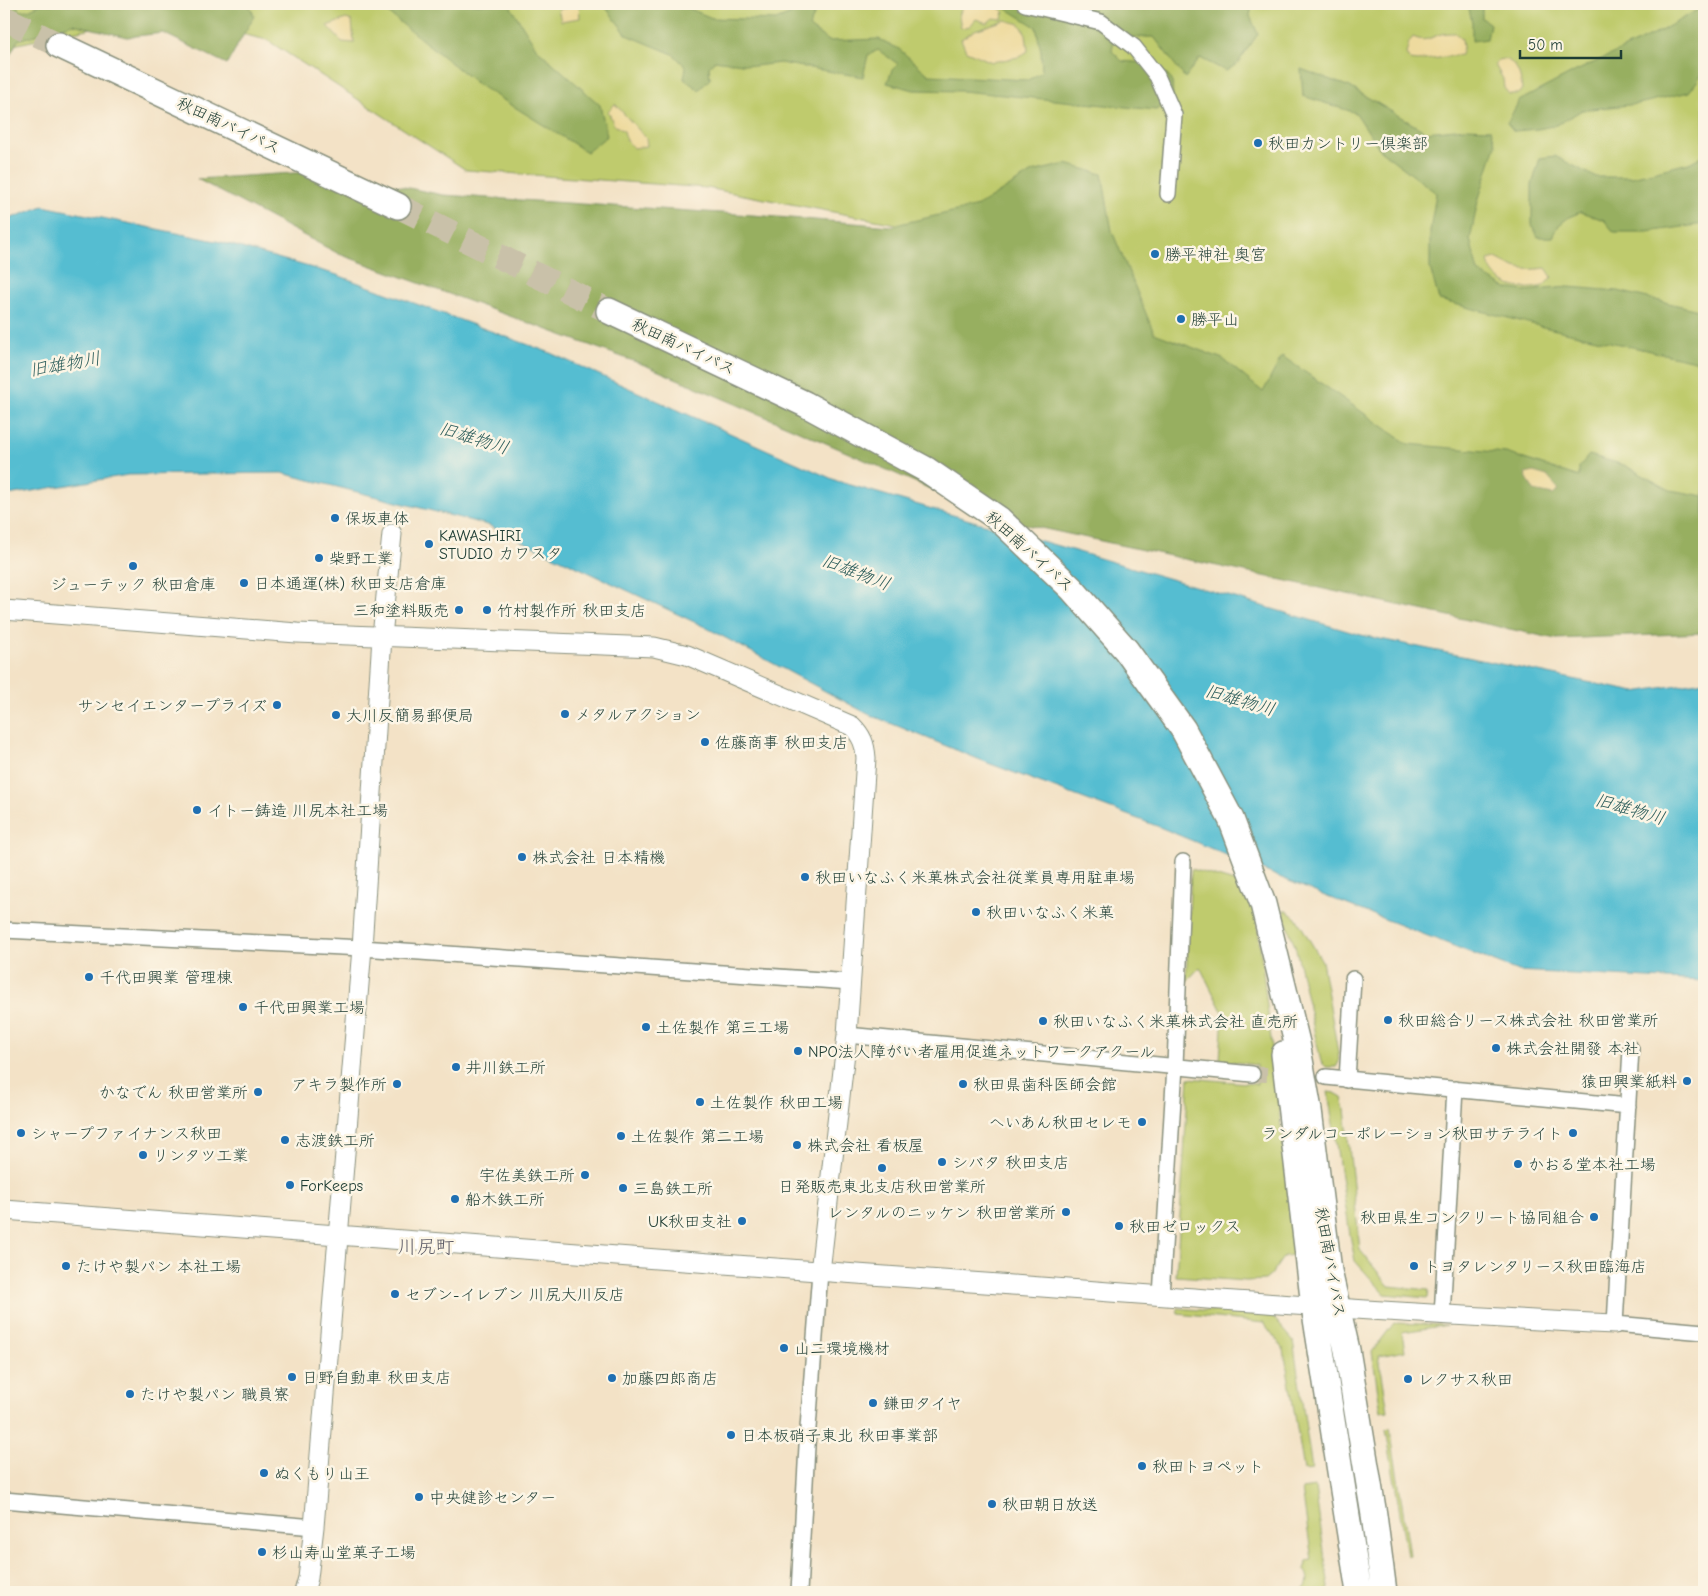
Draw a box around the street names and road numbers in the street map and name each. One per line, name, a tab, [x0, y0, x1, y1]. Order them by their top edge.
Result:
street label: 秋田南バイパス	[174, 94, 283, 158]
street label: 秋田南バイパス	[629, 315, 738, 379]
street label: 秋田南バイパス	[982, 508, 1077, 596]
street label: 秋田南バイパス	[1311, 1206, 1349, 1319]

